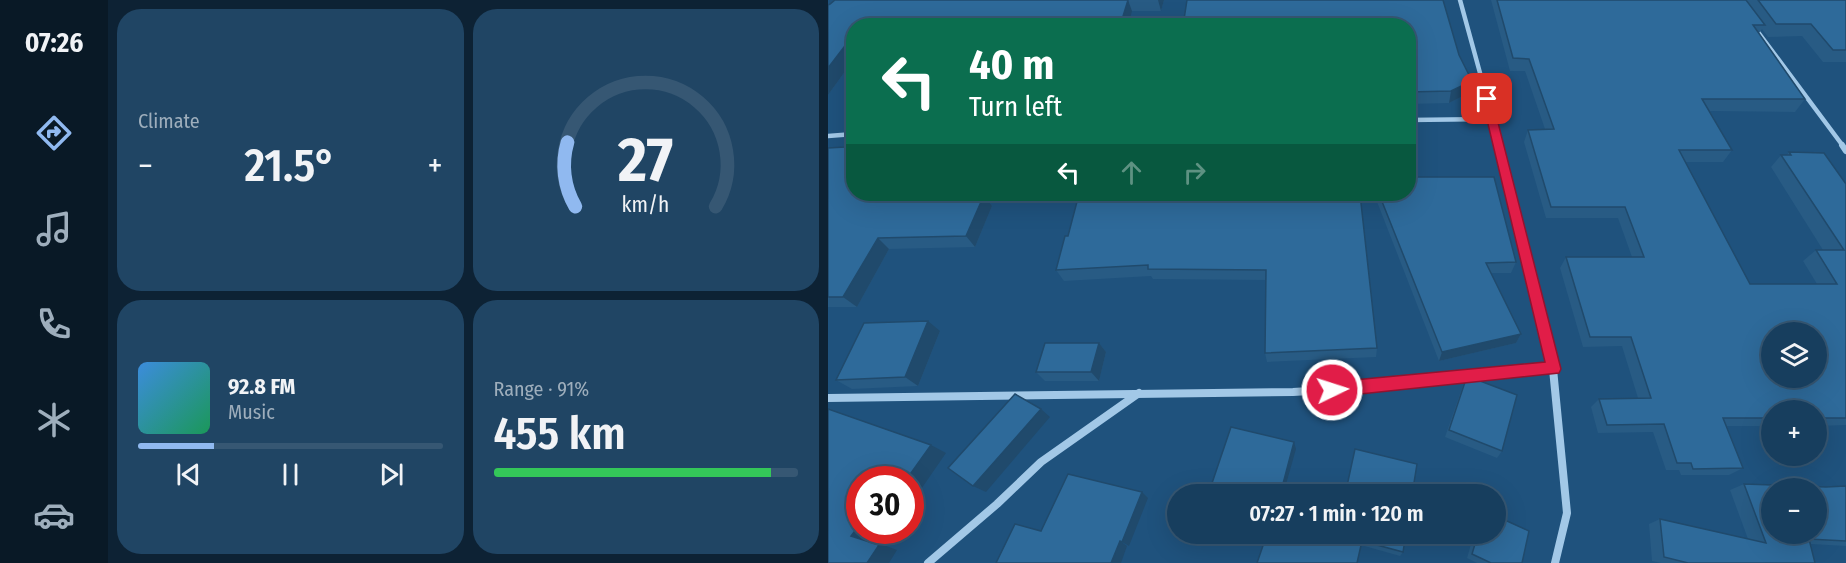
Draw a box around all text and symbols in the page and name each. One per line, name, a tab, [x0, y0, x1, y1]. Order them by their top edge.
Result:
text: 07:26	[25, 27, 83, 59]
text: 40 m	[969, 40, 1054, 90]
icon: left	[870, 42, 948, 120]
pin	[1461, 73, 1512, 124]
icon: arrive	[1470, 82, 1503, 115]
text: Turn left	[969, 91, 1062, 123]
text: Climate	[138, 109, 200, 133]
icon: directions	[33, 112, 75, 154]
text: 27	[617, 123, 673, 198]
text: 21.5°	[244, 139, 336, 193]
text: −	[138, 146, 153, 186]
text: +	[427, 146, 443, 186]
icon: left	[1052, 156, 1085, 189]
icon: ahead	[1115, 156, 1148, 189]
icon: right	[1178, 156, 1211, 189]
text: km/h	[622, 192, 670, 218]
icon: music	[33, 208, 75, 250]
icon: phone	[33, 303, 75, 345]
map controls	[1761, 322, 1827, 544]
button: layers	[1761, 322, 1827, 388]
position arrow	[1300, 358, 1364, 422]
text: 92.8 FM	[228, 373, 295, 400]
text: Range · 91%	[494, 377, 589, 401]
icon: climate	[33, 399, 75, 441]
text: Music	[228, 400, 275, 424]
button: +	[1761, 400, 1827, 466]
text: 455 km	[494, 407, 626, 461]
icon: previous	[172, 458, 205, 491]
icon: pause	[274, 458, 307, 491]
icon: next	[375, 458, 408, 491]
speed limit sign: 30	[846, 466, 924, 544]
button: −	[1761, 478, 1827, 544]
icon: car	[33, 494, 75, 536]
text: 07:27 · 1 min · 120 m	[1249, 500, 1424, 527]

